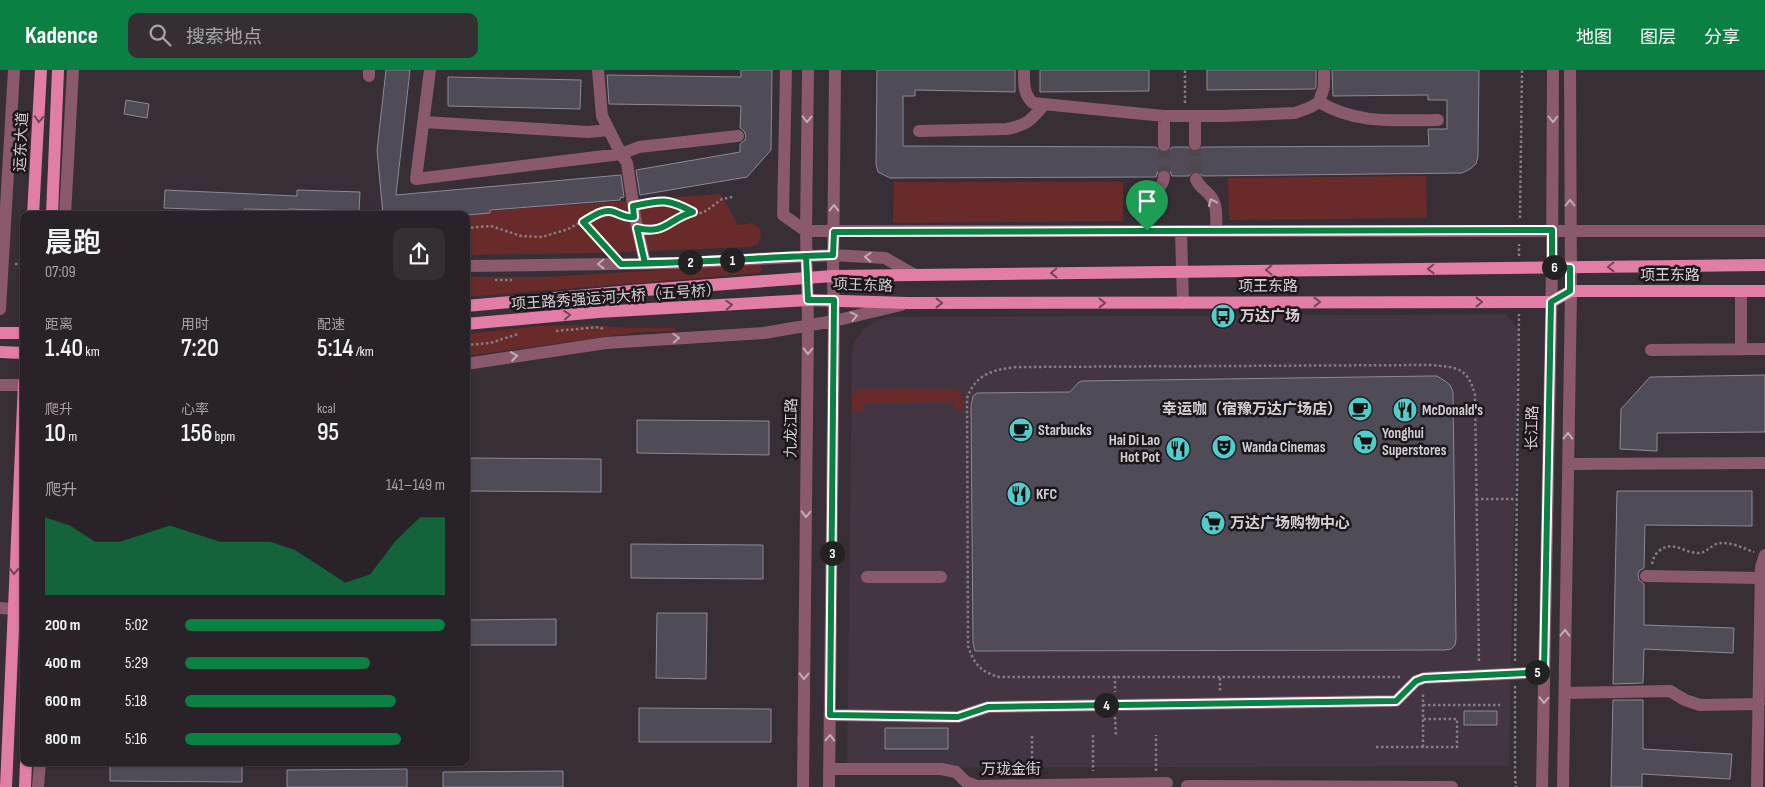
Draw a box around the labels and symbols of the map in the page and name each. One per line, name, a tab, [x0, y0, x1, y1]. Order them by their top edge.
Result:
street label: 运东大道	[10, 112, 33, 172]
one-way arrow	[33, 115, 44, 123]
one-way arrow	[802, 115, 813, 123]
one-way arrow	[1548, 115, 1558, 123]
pin	[1126, 180, 1168, 231]
one-way arrow	[1209, 199, 1219, 208]
one-way arrow	[1565, 199, 1575, 207]
one-way arrow	[829, 204, 839, 212]
pin: 1	[720, 248, 744, 272]
pin: 2	[678, 250, 702, 274]
one-way arrow	[864, 252, 872, 263]
pin: 6	[1542, 254, 1566, 280]
one-way arrow	[597, 259, 604, 269]
one-way arrow	[1607, 262, 1615, 273]
one-way arrow	[1427, 264, 1435, 274]
one-way arrow	[1265, 265, 1273, 276]
street label: 项王东路	[1640, 266, 1700, 285]
one-way arrow	[1050, 268, 1058, 278]
street label: 项王东路	[833, 275, 893, 296]
street label: 项王东路	[1238, 277, 1298, 296]
street label: 项王路秀强运河大桥（五号桥）	[511, 281, 721, 314]
one-way arrow	[1313, 297, 1321, 307]
one-way arrow	[1476, 297, 1483, 307]
one-way arrow	[936, 298, 943, 308]
one-way arrow	[1098, 298, 1106, 308]
one-way arrow	[726, 299, 734, 310]
bus stop icon: 万达广场	[1210, 303, 1236, 329]
place label: 万达广场	[1240, 307, 1300, 326]
one-way arrow	[563, 310, 571, 321]
one-way arrow	[849, 311, 858, 322]
one-way arrow	[672, 333, 680, 344]
one-way arrow	[803, 348, 813, 355]
one-way arrow	[511, 351, 519, 362]
cafe icon: 幸运咖（宿豫万达广场店）	[1347, 396, 1373, 422]
restaurant icon: McDonald's	[1392, 397, 1418, 423]
street label: 九龙江路	[781, 398, 802, 458]
place label: 幸运咖（宿豫万达广场店）	[1162, 400, 1342, 419]
place label: McDonald's	[1422, 401, 1483, 420]
street label: 长江路	[1523, 405, 1542, 451]
cafe icon: Starbucks	[1008, 417, 1034, 443]
place label: Starbucks	[1038, 421, 1092, 440]
place label: Yonghui Superstores	[1382, 424, 1447, 460]
supermarket icon: Yonghui Superstores	[1352, 429, 1378, 455]
place label: Hai Di Lao Hot Pot	[1109, 431, 1160, 467]
one-way arrow	[1563, 432, 1573, 440]
theatre icon: Wanda Cinemas	[1211, 434, 1237, 460]
restaurant icon: Hai Di Lao Hot Pot	[1165, 436, 1191, 462]
place label: Wanda Cinemas	[1242, 438, 1326, 457]
restaurant icon: KFC	[1006, 481, 1032, 507]
place label: KFC	[1036, 485, 1057, 504]
one-way arrow	[801, 510, 811, 518]
supermarket icon: 万达广场购物中心	[1200, 510, 1226, 536]
place label: 万达广场购物中心	[1230, 514, 1350, 533]
pin: 3	[820, 540, 844, 566]
one-way arrow	[9, 567, 20, 575]
one-way arrow	[1560, 629, 1571, 637]
pin: 5	[1524, 660, 1550, 684]
one-way arrow	[799, 672, 809, 680]
pin: 4	[1094, 692, 1118, 718]
one-way arrow	[1539, 696, 1549, 704]
one-way arrow	[825, 734, 835, 742]
street label: 万珑金街	[981, 760, 1041, 779]

